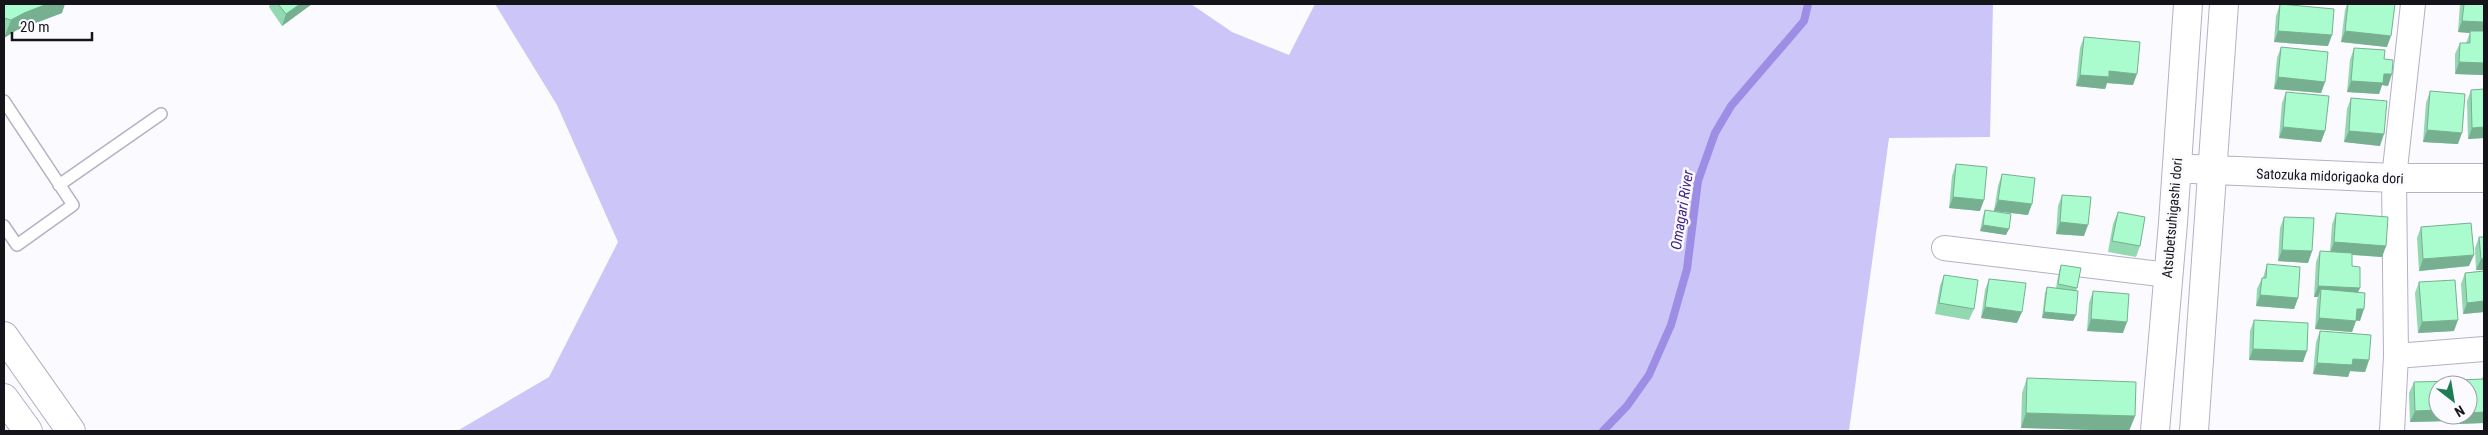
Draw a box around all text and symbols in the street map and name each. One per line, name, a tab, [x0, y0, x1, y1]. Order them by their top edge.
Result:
scale bar	[12, 10, 92, 42]
text: 20 m	[20, 18, 50, 36]
street label: Atsubetsuhigashi dori	[2159, 157, 2185, 279]
street label: Satozuka midorigaoka dori	[2256, 165, 2404, 187]
water label: Omagari River	[1667, 168, 1697, 251]
north arrow	[2428, 375, 2478, 425]
text: N	[2452, 402, 2467, 420]

